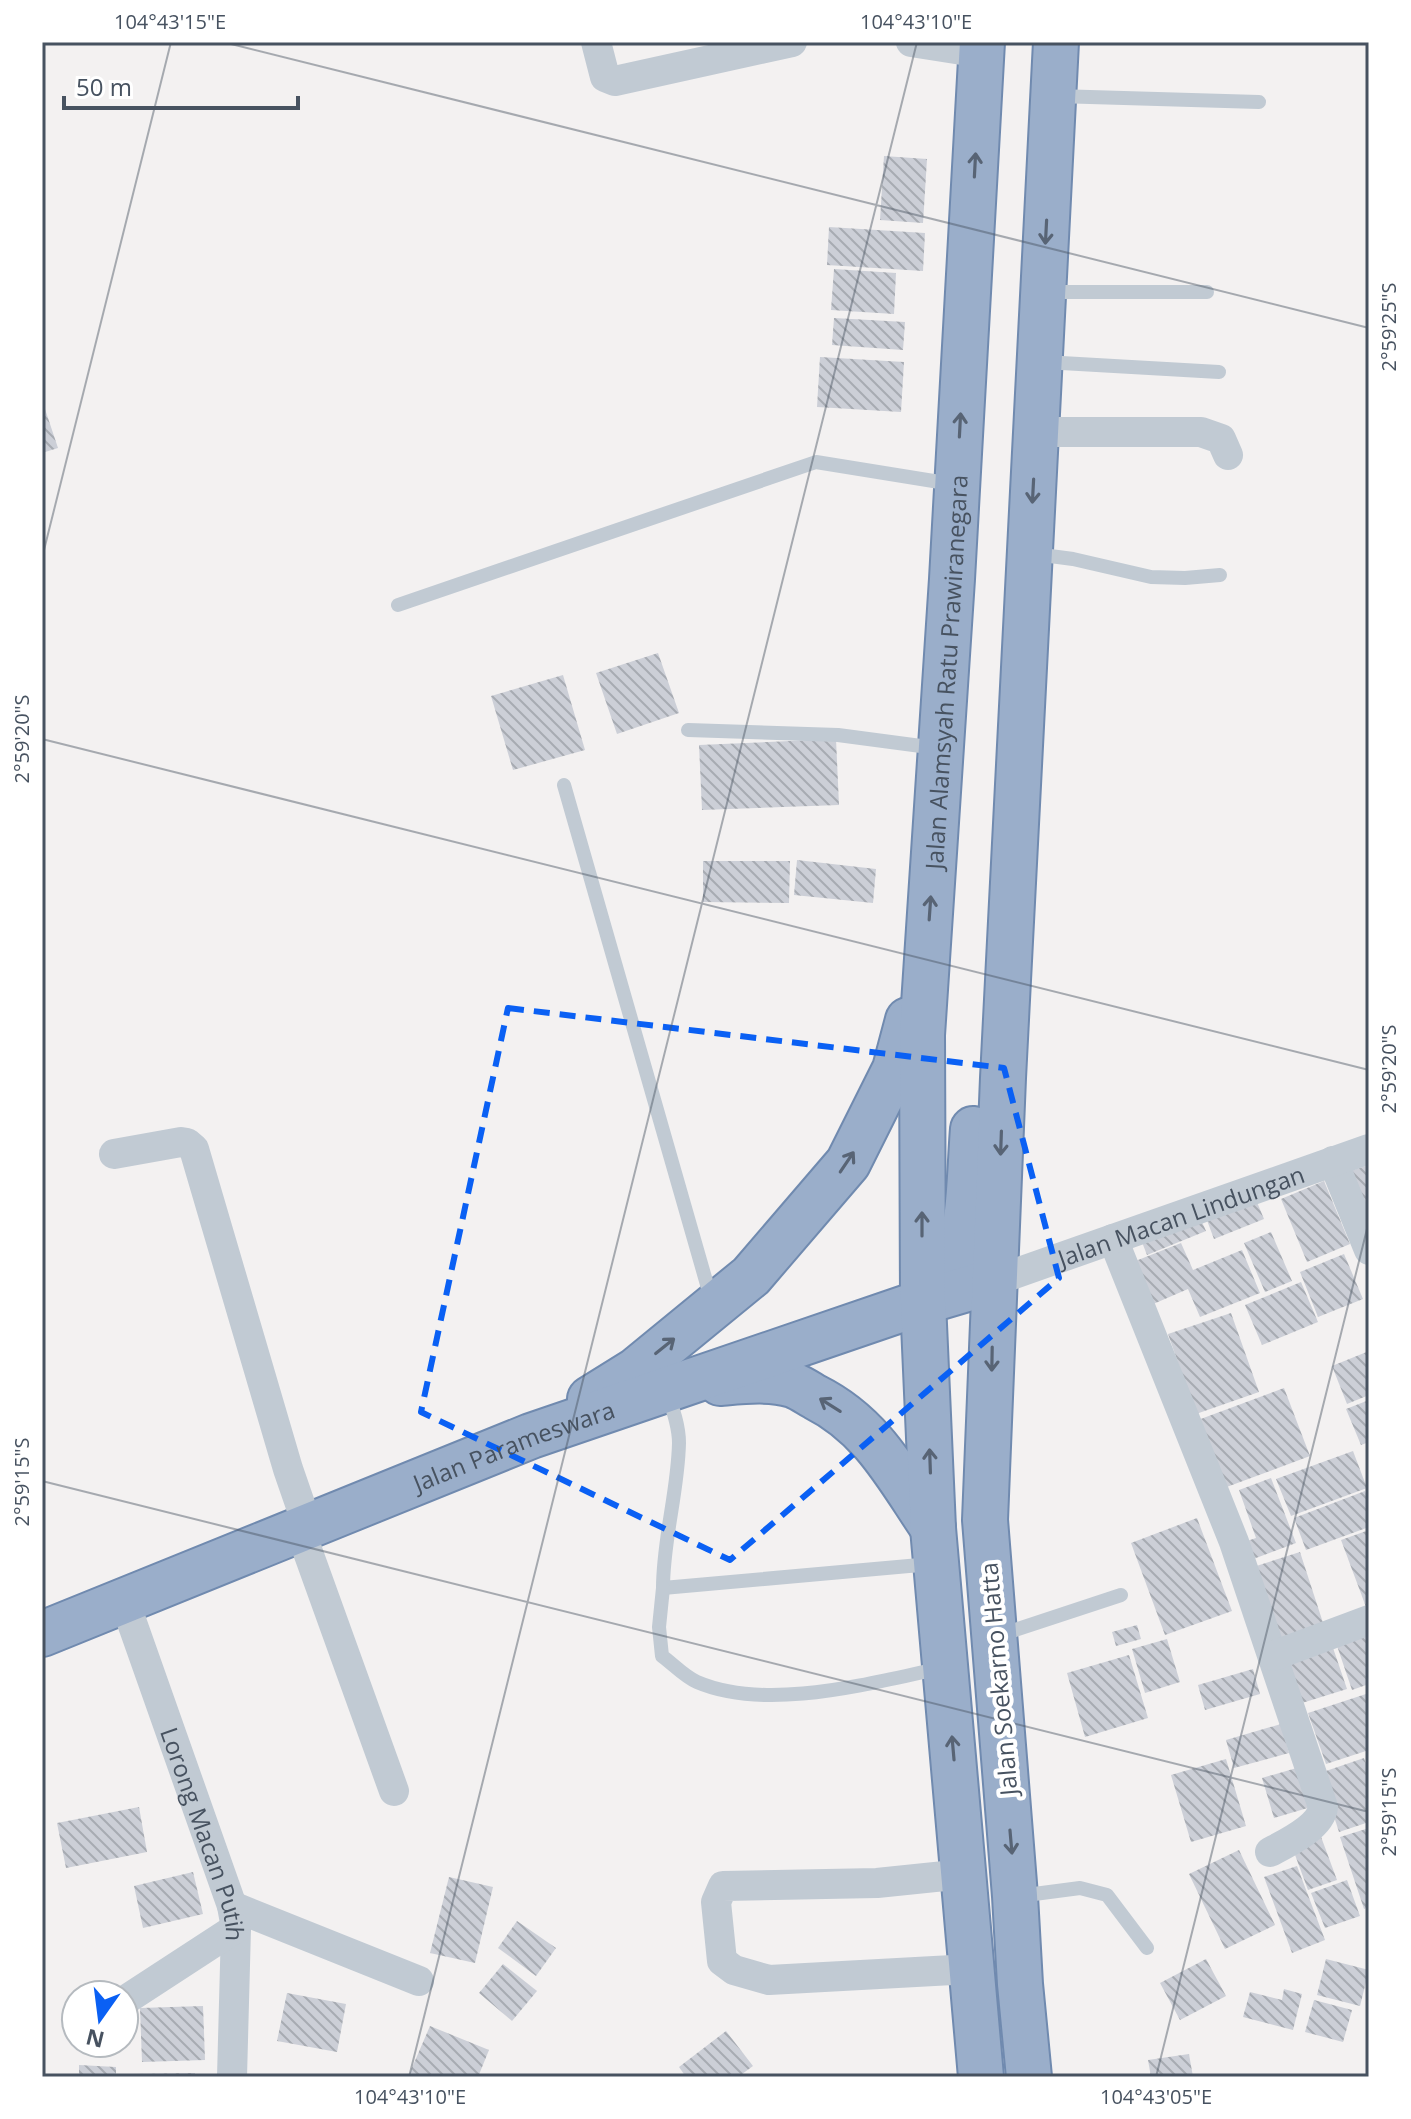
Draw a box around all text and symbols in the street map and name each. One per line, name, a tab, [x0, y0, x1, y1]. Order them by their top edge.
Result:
text: 104°43'15"E	[114, 8, 226, 35]
text: 104°43'10"E	[860, 8, 972, 35]
scale bar	[64, 60, 298, 110]
text: 50 m	[76, 70, 132, 103]
one-way arrow	[968, 152, 983, 179]
one-way arrow	[1039, 218, 1054, 245]
text: 2°59'25"S	[1375, 282, 1402, 372]
one-way arrow	[953, 412, 968, 439]
street label: Jalan Alamsyah Ratu Prawiranegara	[916, 474, 974, 873]
one-way arrow	[1025, 477, 1040, 504]
text: 2°59'20"S	[8, 694, 35, 784]
one-way arrow	[923, 895, 938, 922]
text: 2°59'20"S	[1375, 1024, 1402, 1114]
one-way arrow	[994, 1129, 1009, 1156]
one-way arrow	[838, 1151, 855, 1173]
street label: Jalan Macan Lindungan	[1051, 1157, 1309, 1275]
one-way arrow	[914, 1211, 930, 1238]
one-way arrow	[654, 1337, 675, 1355]
one-way arrow	[984, 1345, 1000, 1372]
street label: Jalan Parameswara	[406, 1392, 619, 1499]
one-way arrow	[819, 1397, 842, 1413]
text: 2°59'15"S	[8, 1437, 35, 1527]
one-way arrow	[922, 1448, 937, 1475]
street label: Jalan Soekarno Hatta	[971, 1561, 1025, 1799]
street label: Lorong Macan Putih	[154, 1723, 253, 1942]
one-way arrow	[945, 1735, 960, 1762]
text: 2°59'15"S	[1375, 1767, 1402, 1857]
one-way arrow	[1004, 1828, 1019, 1855]
north arrow	[60, 1979, 140, 2059]
text: N	[83, 2023, 107, 2056]
text: 104°43'10"E	[354, 2083, 466, 2110]
text: 104°43'05"E	[1100, 2083, 1212, 2110]

